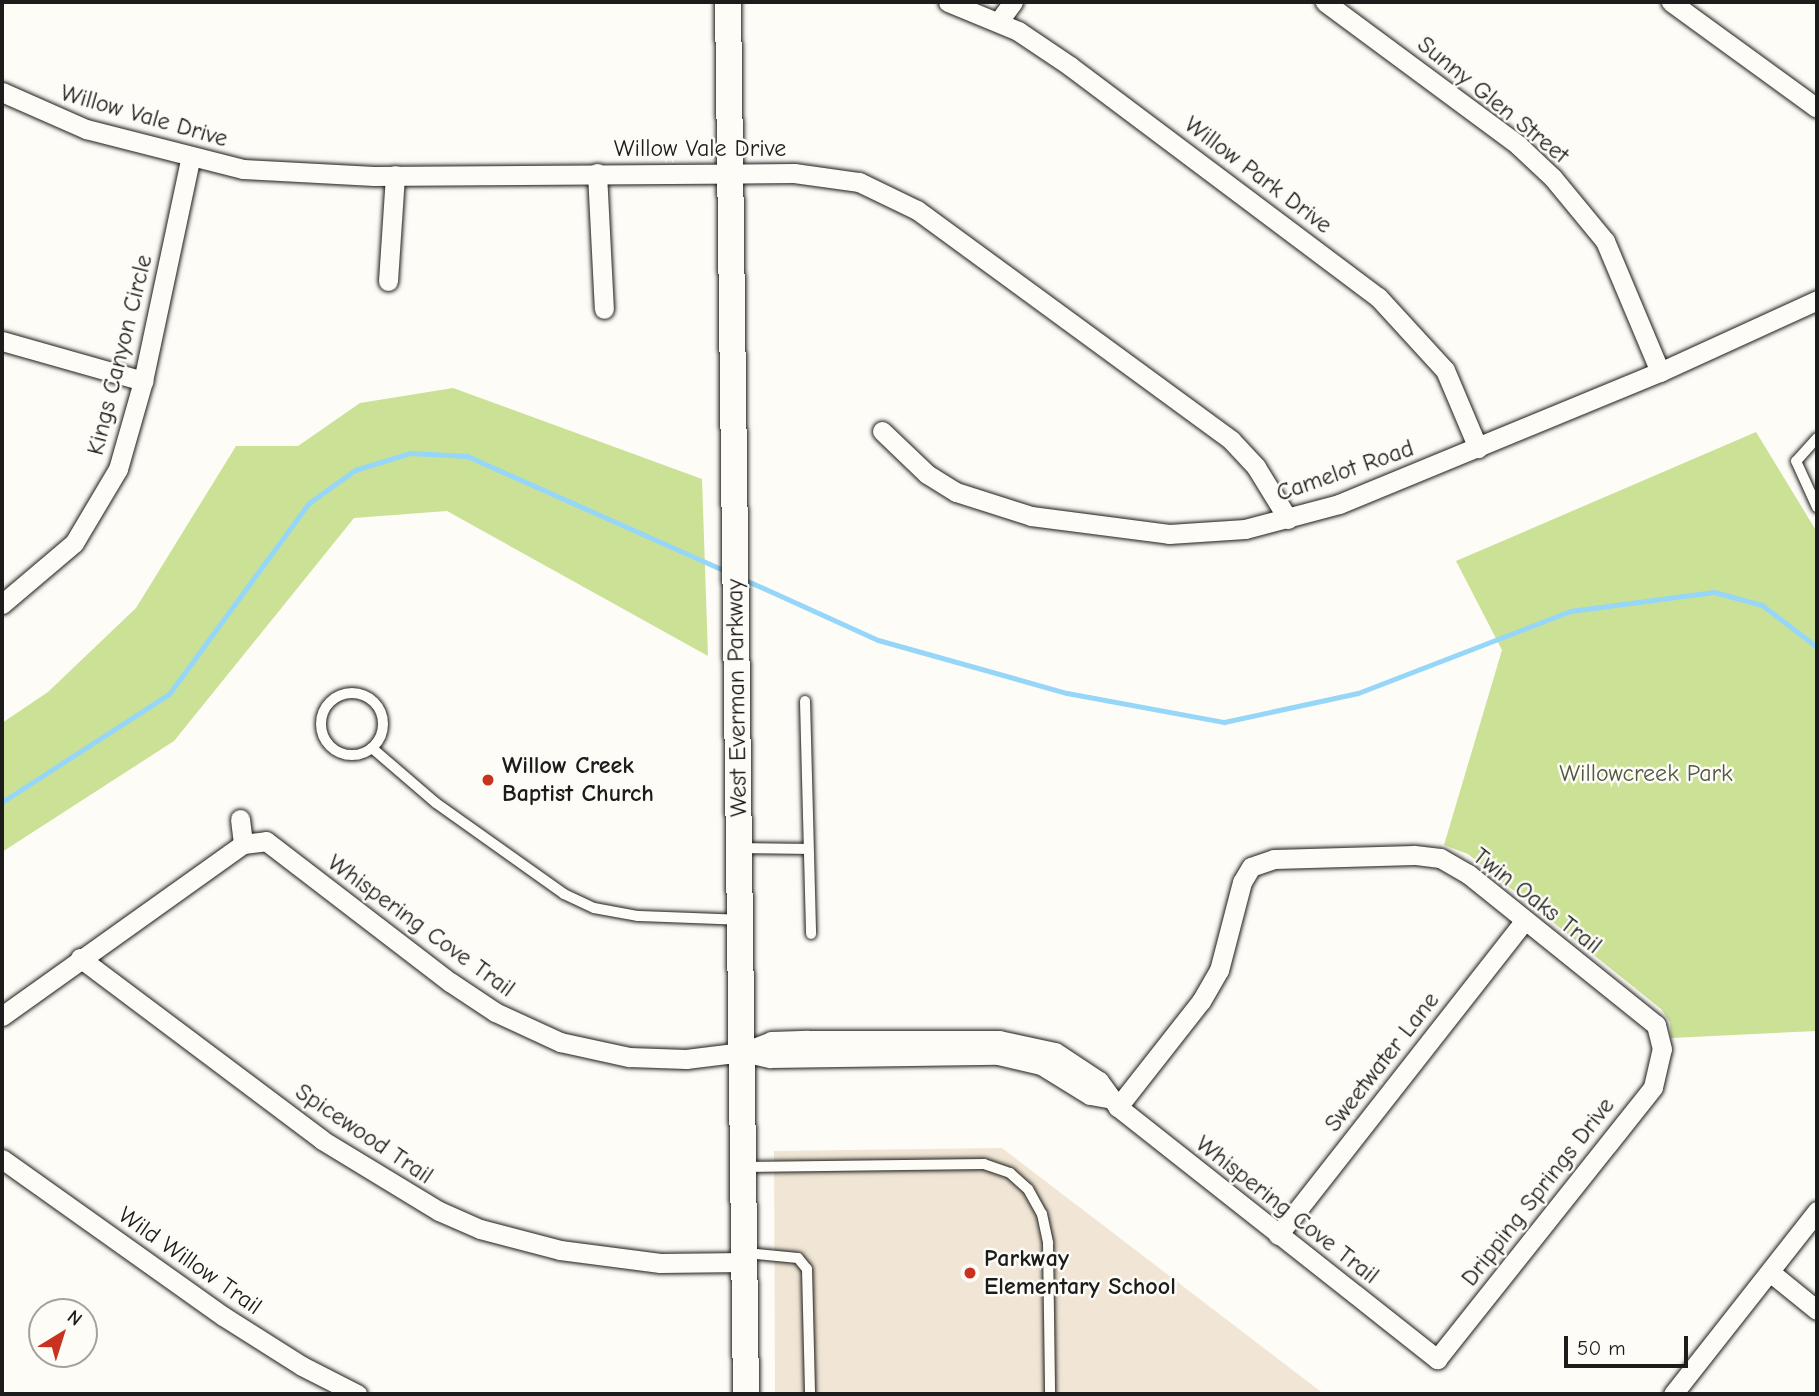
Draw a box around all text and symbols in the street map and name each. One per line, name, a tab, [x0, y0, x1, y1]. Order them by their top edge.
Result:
street label: Sunny Glen Street	[1411, 30, 1575, 170]
street label: Willow Vale Drive	[57, 78, 231, 154]
street label: Willow Park Drive	[1179, 110, 1337, 240]
street label: Willow Vale Drive	[614, 135, 786, 163]
street label: Kings Canyon Circle	[81, 252, 159, 458]
street label: Camelot Road	[1273, 434, 1417, 508]
street label: West Everman Parkway	[721, 579, 753, 817]
place label: Willow Creek Baptist Church	[502, 752, 654, 808]
park label: Willowcreek Park	[1559, 760, 1733, 788]
marker: Willow Creek Baptist Church	[480, 772, 496, 788]
street label: Twin Oaks Trail	[1467, 842, 1607, 960]
street label: Whispering Cove Trail	[322, 848, 520, 1004]
street label: Sweetwater Lane	[1319, 986, 1445, 1138]
street label: Spicewood Trail	[290, 1077, 438, 1191]
street label: Dripping Springs Drive	[1455, 1092, 1621, 1292]
street label: Whispering Cove Trail	[1190, 1130, 1384, 1290]
street label: Wild Willow Trail	[113, 1201, 267, 1321]
place label: Parkway Elementary School	[984, 1245, 1176, 1301]
marker: Parkway Elementary School	[962, 1265, 978, 1281]
north arrow	[28, 1298, 98, 1368]
text: N	[63, 1306, 86, 1331]
scale bar	[1567, 1322, 1691, 1366]
text: 50 m	[1577, 1336, 1626, 1360]

